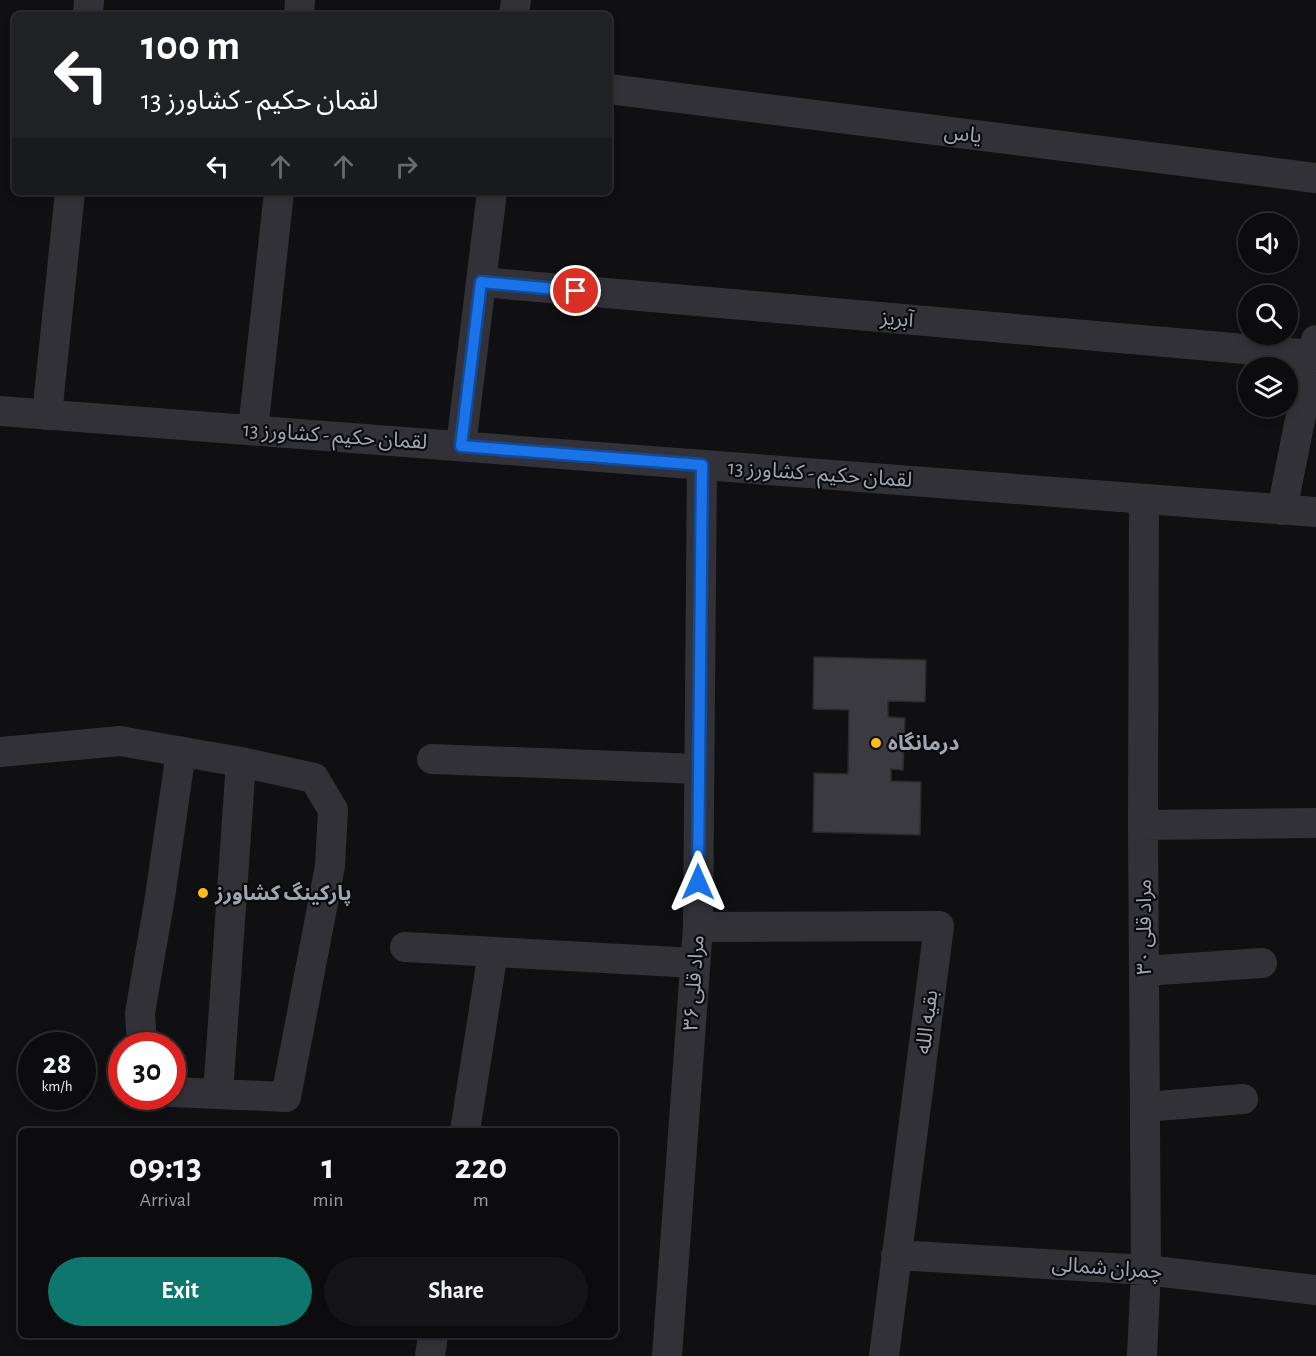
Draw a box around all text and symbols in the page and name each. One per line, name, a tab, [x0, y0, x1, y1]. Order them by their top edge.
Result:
text: 100 m	[141, 25, 240, 67]
icon: left	[42, 36, 120, 114]
text: لقمان حکیم - کشاورز 13	[141, 87, 379, 114]
street label: یاس	[943, 121, 983, 148]
icon: left	[201, 150, 234, 183]
icon: ahead	[264, 150, 297, 183]
icon: ahead	[327, 150, 360, 183]
icon: right	[390, 150, 423, 183]
map controls	[1238, 213, 1298, 417]
button: sound	[1238, 213, 1298, 273]
pin	[550, 265, 601, 316]
icon: arrive	[559, 274, 592, 307]
button: search	[1238, 285, 1298, 345]
street label: آبریز	[879, 305, 915, 332]
button: layers	[1238, 357, 1298, 417]
street label: لقمان حکیم - کشاورز 13	[242, 419, 428, 457]
street label: لقمان حکیم - کشاورز 13	[727, 457, 913, 495]
place label: درمانگاه	[888, 731, 960, 755]
marker: درمانگاه	[869, 736, 883, 750]
position arrow	[666, 850, 730, 914]
street label: مراد قلی ۳۰	[1134, 879, 1156, 975]
place label: پارکینگ کشاورز	[214, 881, 352, 906]
marker: پارکینگ کشاورز	[196, 886, 210, 900]
street label: مراد قلی ۳۶	[680, 934, 709, 1032]
street label: بقیه الله	[913, 989, 941, 1055]
speed limit sign: 30	[108, 1032, 186, 1110]
text: 28	[43, 1049, 71, 1079]
text: km/h	[42, 1079, 72, 1094]
text: 09:13	[129, 1149, 202, 1185]
text: 1	[322, 1149, 335, 1185]
text: 220	[454, 1149, 507, 1185]
text: Arrival	[140, 1190, 191, 1210]
text: min	[313, 1190, 344, 1210]
text: m	[473, 1190, 489, 1210]
street label: چمران شمالی	[1051, 1254, 1163, 1284]
button: Exit	[48, 1257, 312, 1326]
button: Share	[324, 1257, 588, 1326]

